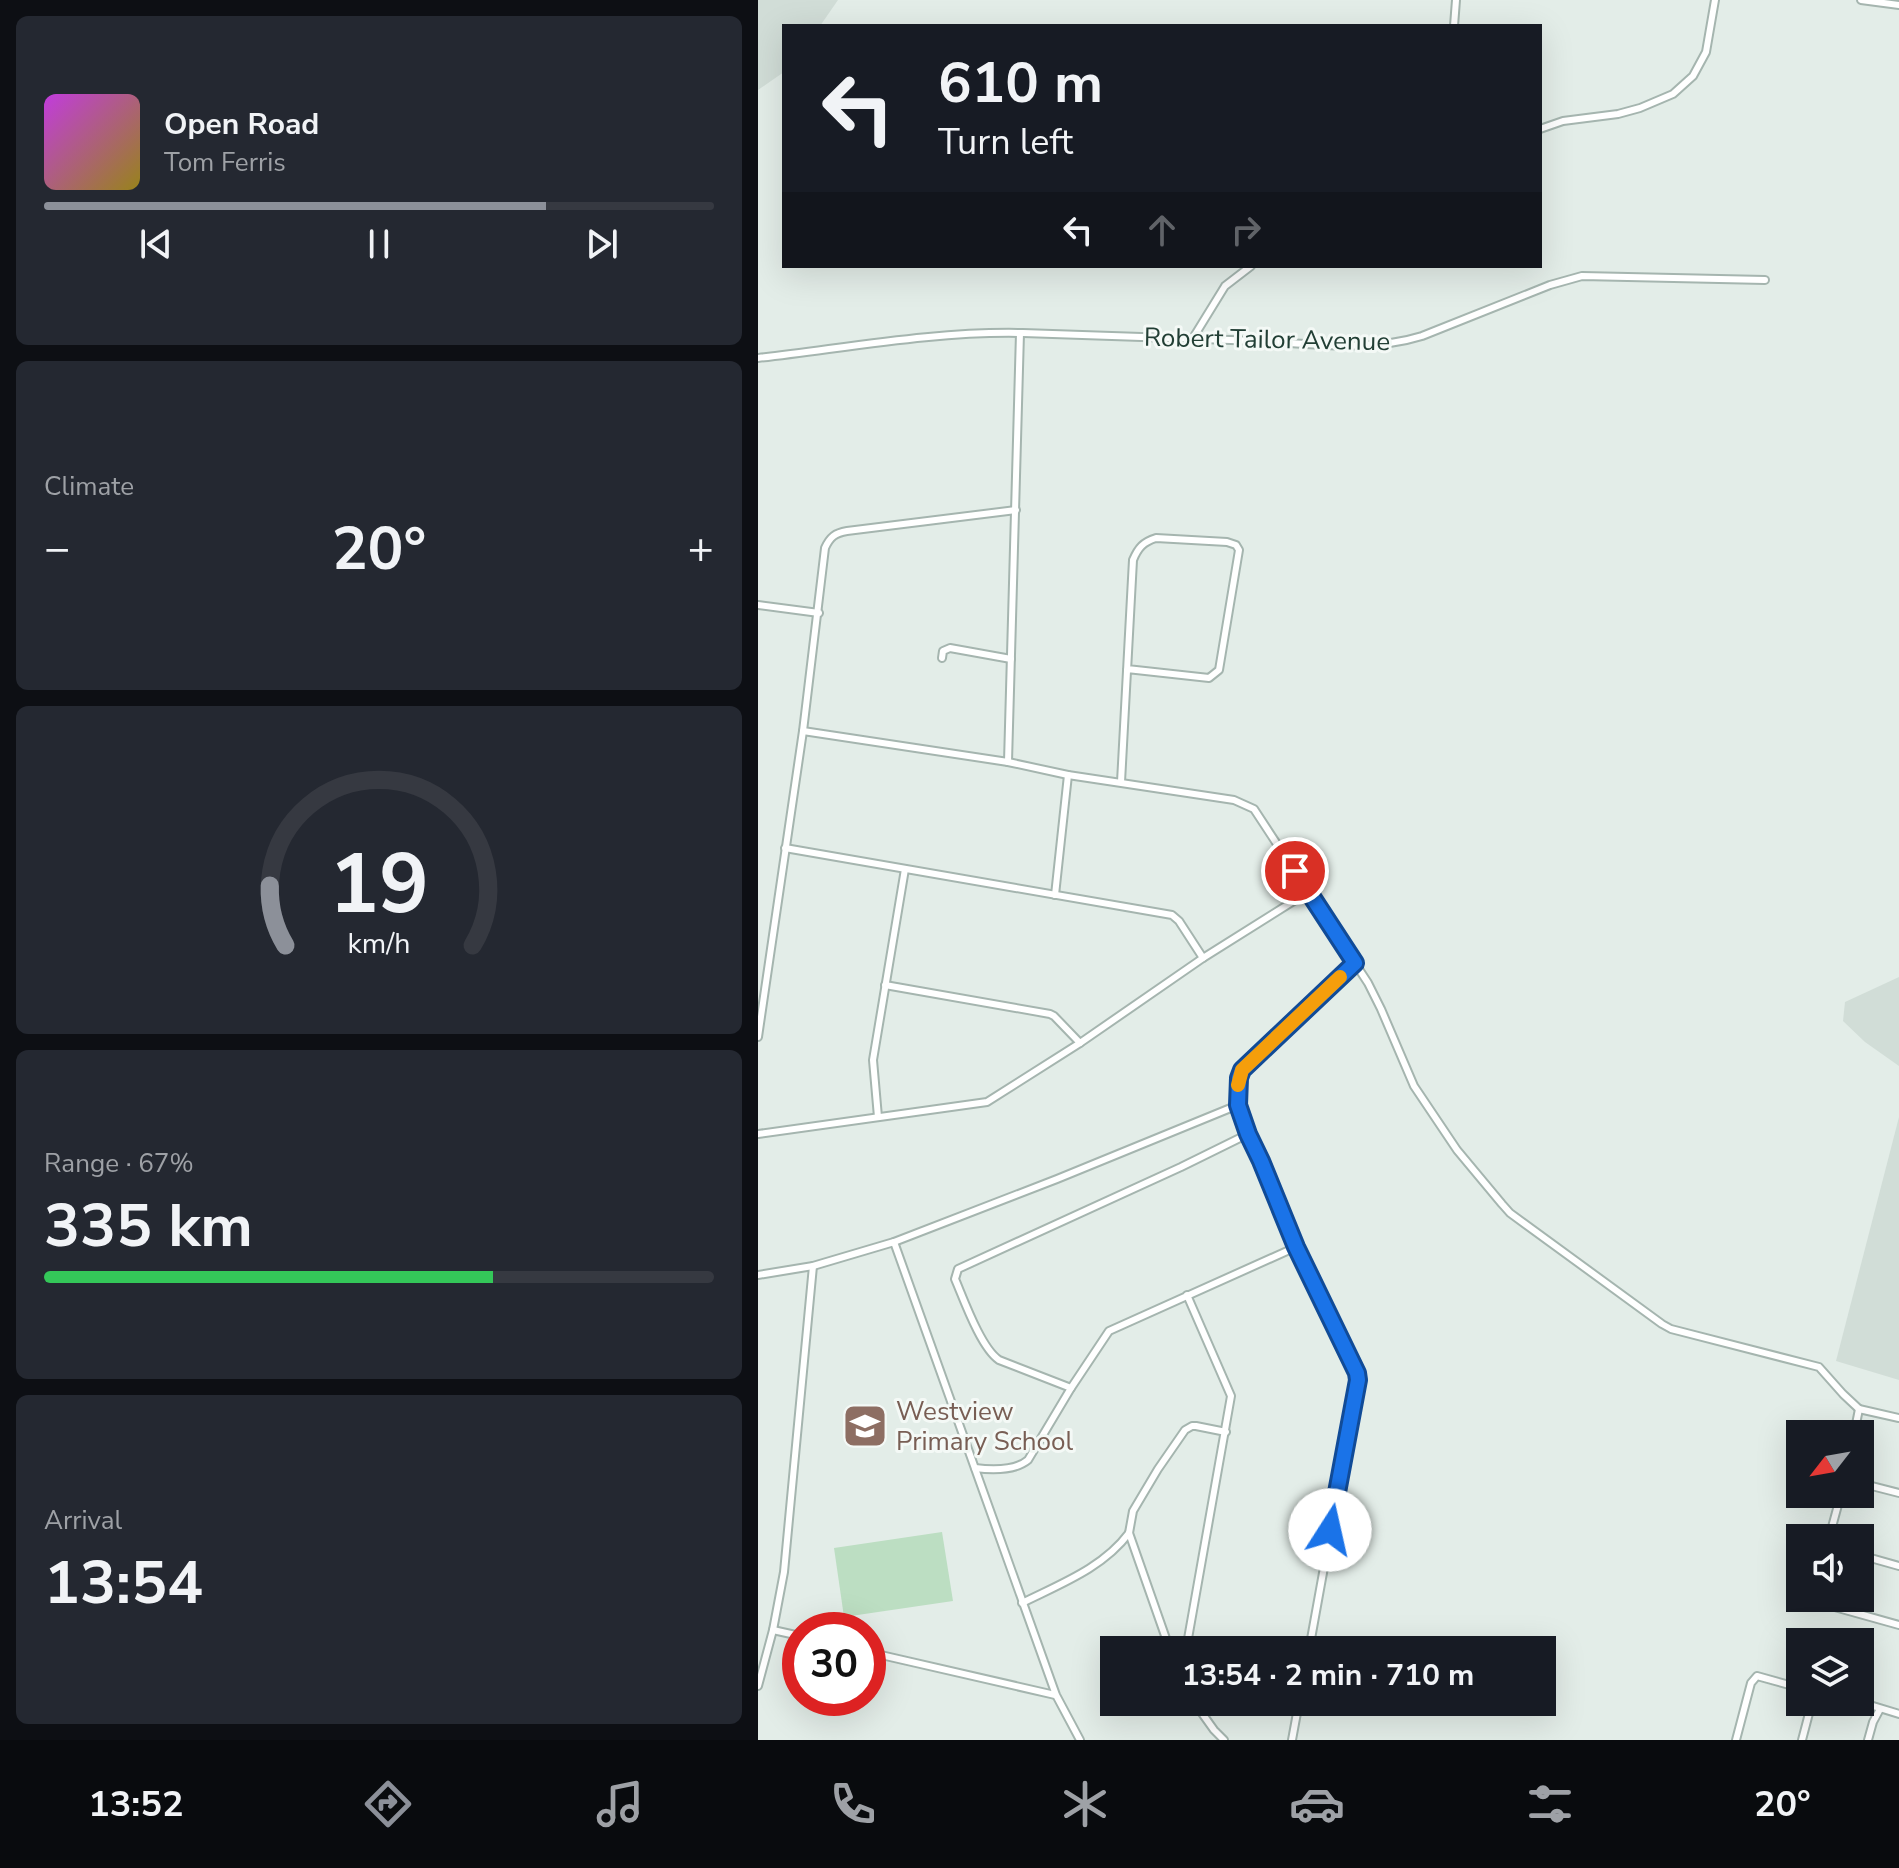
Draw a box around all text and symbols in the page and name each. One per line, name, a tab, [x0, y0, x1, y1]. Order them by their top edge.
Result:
text: 610 m	[938, 45, 1103, 122]
icon: left	[806, 56, 910, 160]
text: Open Road	[164, 104, 319, 145]
text: Turn left	[938, 118, 1073, 167]
text: Tom Ferris	[164, 145, 286, 180]
icon: left	[1056, 208, 1100, 252]
icon: ahead	[1140, 208, 1184, 252]
icon: right	[1224, 208, 1268, 252]
icon: previous	[134, 222, 178, 266]
icon: pause	[357, 222, 401, 266]
icon: next	[580, 222, 624, 266]
street label: Robert Tailor Avenue	[1144, 320, 1390, 359]
text: Climate	[44, 469, 134, 504]
text: 20°	[332, 508, 426, 590]
text: −	[44, 519, 70, 579]
text: +	[688, 519, 714, 579]
text: 19	[329, 828, 429, 941]
pin	[1261, 837, 1329, 905]
icon: arrive	[1273, 849, 1317, 893]
text: km/h	[348, 924, 410, 963]
text: Range · 67%	[44, 1146, 194, 1181]
text: 335 km	[44, 1185, 253, 1267]
place label: Westview Primary School	[896, 1394, 1073, 1459]
school or university icon: Westview Primary School	[841, 1402, 889, 1450]
north arrow	[1786, 1420, 1874, 1508]
map controls	[1786, 1420, 1874, 1716]
position arrow	[1288, 1488, 1372, 1572]
text: Arrival	[44, 1503, 122, 1538]
button: sound	[1786, 1524, 1874, 1612]
text: 13:54	[44, 1542, 203, 1624]
speed limit sign: 30	[782, 1612, 886, 1716]
button: layers	[1786, 1628, 1874, 1716]
text: 13:54 · 2 min · 710 m	[1182, 1655, 1474, 1696]
icon: directions	[360, 1776, 416, 1832]
icon: music	[592, 1776, 648, 1832]
icon: phone	[825, 1776, 881, 1832]
icon: climate	[1057, 1776, 1113, 1832]
icon: car	[1289, 1776, 1345, 1832]
icon: filters	[1522, 1776, 1578, 1832]
text: 13:52	[88, 1780, 184, 1829]
text: 20°	[1754, 1780, 1811, 1829]

